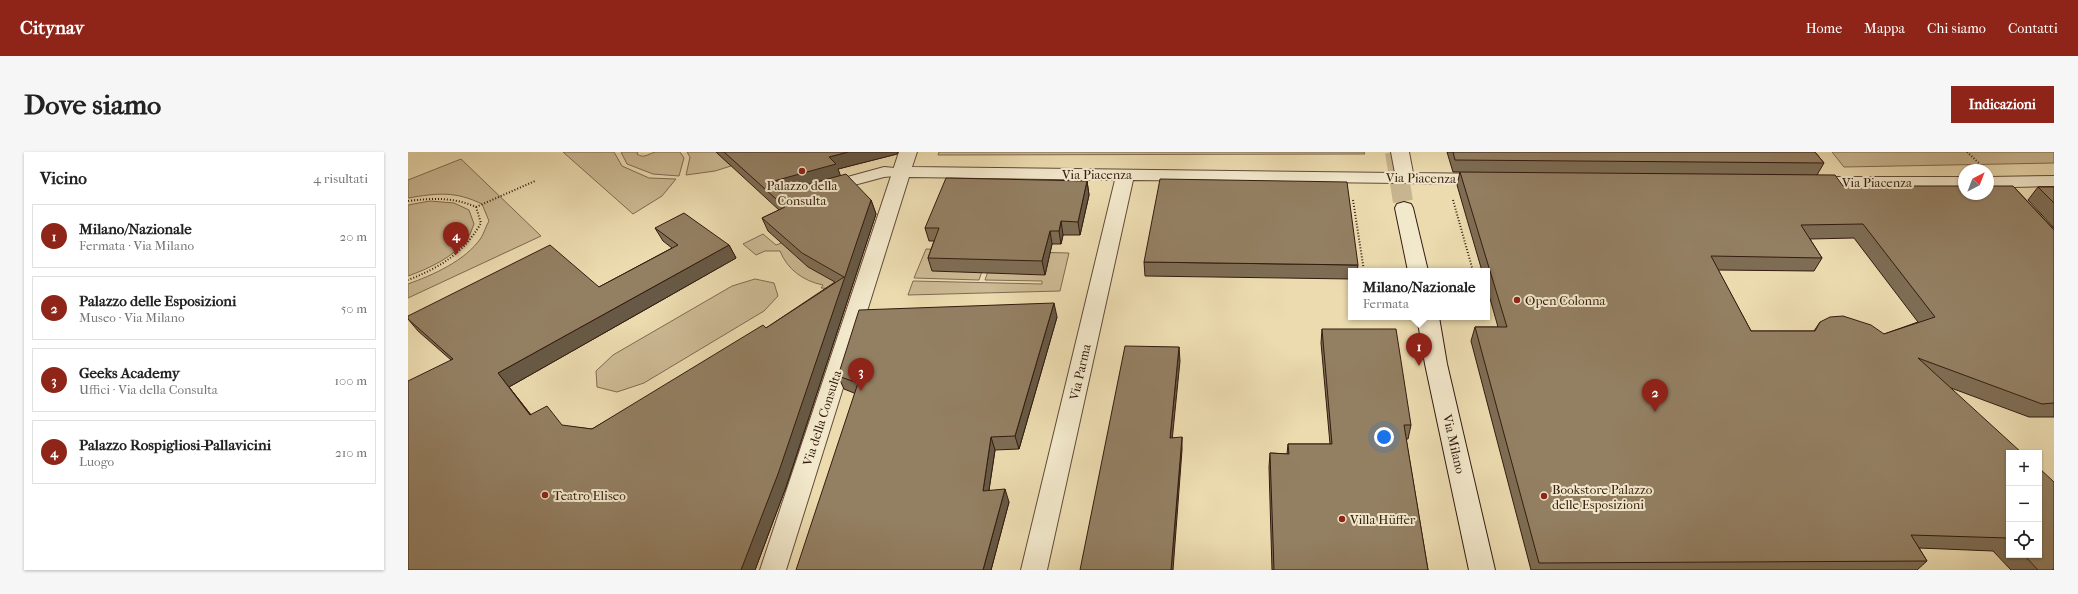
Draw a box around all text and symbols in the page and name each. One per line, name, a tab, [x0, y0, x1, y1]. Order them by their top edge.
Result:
text: Citynav	[20, 17, 84, 39]
text: Home	[1806, 20, 1842, 37]
text: Mappa	[1864, 20, 1905, 37]
text: Chi siamo	[1927, 20, 1986, 37]
text: Contatti	[2008, 20, 2058, 37]
button: Indicazioni	[1951, 86, 2054, 123]
text: Dove siamo	[24, 88, 161, 121]
north arrow	[1958, 164, 1994, 200]
marker: Palazzo della Consulta	[797, 166, 807, 176]
street label: Via Piacenza	[1061, 167, 1133, 182]
text: Vicino	[40, 168, 87, 188]
street label: Via Piacenza	[1385, 170, 1457, 186]
text: 4 risultati	[313, 171, 368, 186]
street label: Via Piacenza	[1841, 175, 1913, 190]
place label: Palazzo della Consulta	[767, 178, 838, 208]
text: Milano/Nazionale	[79, 220, 192, 238]
pin: 4	[443, 222, 469, 255]
text: 1	[52, 229, 56, 244]
text: 20 m	[340, 229, 367, 244]
text: Fermata · Via Milano	[79, 238, 194, 253]
popup	[1348, 268, 1490, 320]
text: Milano/Nazionale	[1363, 278, 1475, 296]
text: Palazzo delle Esposizioni	[79, 292, 236, 310]
place label: Open Colonna	[1525, 293, 1607, 308]
marker: Open Colonna	[1512, 295, 1522, 305]
text: Fermata	[1363, 296, 1409, 311]
text: 2	[51, 301, 57, 316]
text: 50 m	[341, 301, 367, 316]
text: Museo · Via Milano	[79, 310, 185, 325]
pin: 1	[1406, 333, 1432, 366]
street label: Via Parma	[1066, 342, 1094, 403]
pin: 3	[848, 358, 874, 391]
text: Geeks Academy	[79, 364, 180, 382]
street label: Via della Consulta	[799, 367, 845, 469]
text: 3	[51, 373, 57, 388]
text: 100 m	[334, 373, 367, 388]
pin: 2	[1642, 379, 1668, 412]
text: Uffici · Via della Consulta	[79, 382, 218, 397]
street label: Via Milano	[1440, 412, 1468, 476]
your location	[1374, 427, 1394, 447]
text: Palazzo Rospigliosi-Pallavicini	[79, 436, 271, 454]
text: 4	[50, 445, 58, 460]
text: 210 m	[335, 445, 367, 460]
map controls	[2006, 450, 2042, 558]
button: +	[2006, 450, 2042, 486]
text: Luogo	[79, 454, 114, 469]
place label: Bookstore Palazzo delle Esposizioni	[1552, 482, 1653, 512]
button: −	[2006, 486, 2042, 522]
place label: Teatro Eliseo	[553, 488, 626, 503]
marker: Teatro Eliseo	[540, 490, 550, 500]
marker: Bookstore Palazzo delle Esposizioni	[1539, 491, 1549, 501]
place label: Villa Hüffer	[1349, 512, 1416, 527]
marker: Villa Hüffer	[1337, 514, 1347, 524]
button: locate	[2006, 522, 2042, 558]

